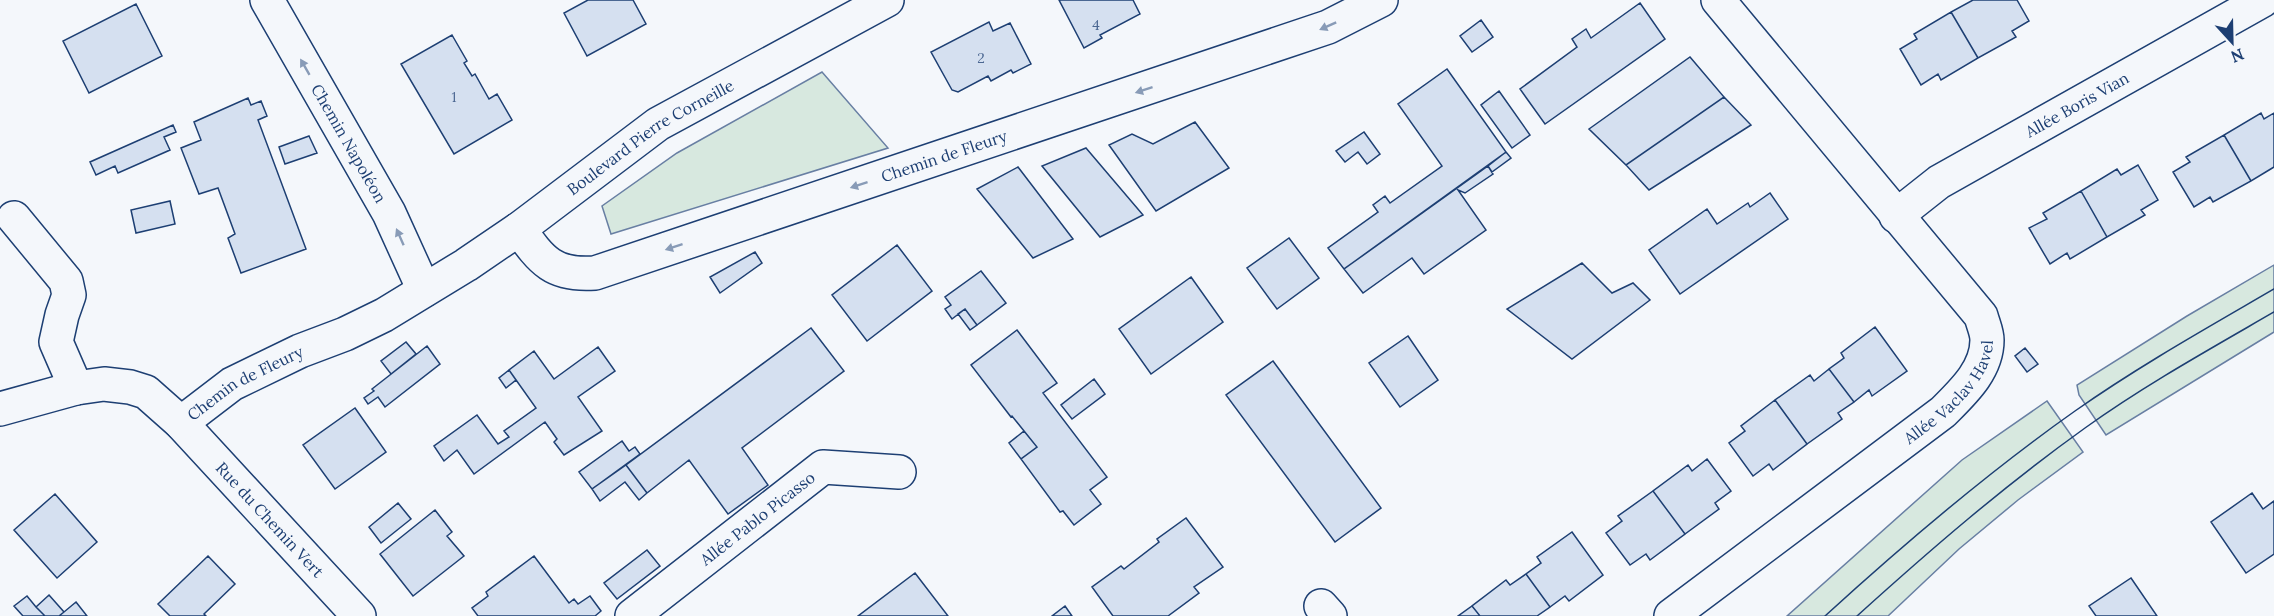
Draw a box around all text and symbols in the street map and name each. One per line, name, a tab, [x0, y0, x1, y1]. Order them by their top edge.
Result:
north arrow	[2202, 12, 2262, 72]
house number: 4	[1092, 16, 1100, 34]
one-way arrow	[1320, 22, 1337, 31]
text: N	[2228, 44, 2247, 67]
house number: 2	[977, 49, 985, 67]
one-way arrow	[301, 58, 311, 75]
street label: Allée Boris Vian	[2021, 67, 2132, 142]
street label: Boulevard Pierre Corneille	[563, 75, 737, 199]
street label: Chemin Napoléon	[307, 80, 391, 206]
one-way arrow	[1135, 86, 1153, 95]
house number: 1	[451, 88, 457, 106]
street label: Chemin de Fleury	[878, 125, 1010, 186]
one-way arrow	[850, 181, 868, 190]
one-way arrow	[395, 229, 404, 246]
one-way arrow	[665, 242, 683, 252]
street label: Allée Vaclav Havel	[1899, 340, 1997, 449]
street label: Chemin de Fleury	[183, 341, 307, 425]
street label: Rue du Chemin Vert	[212, 458, 329, 582]
street label: Allée Pablo Picasso	[695, 467, 819, 570]

